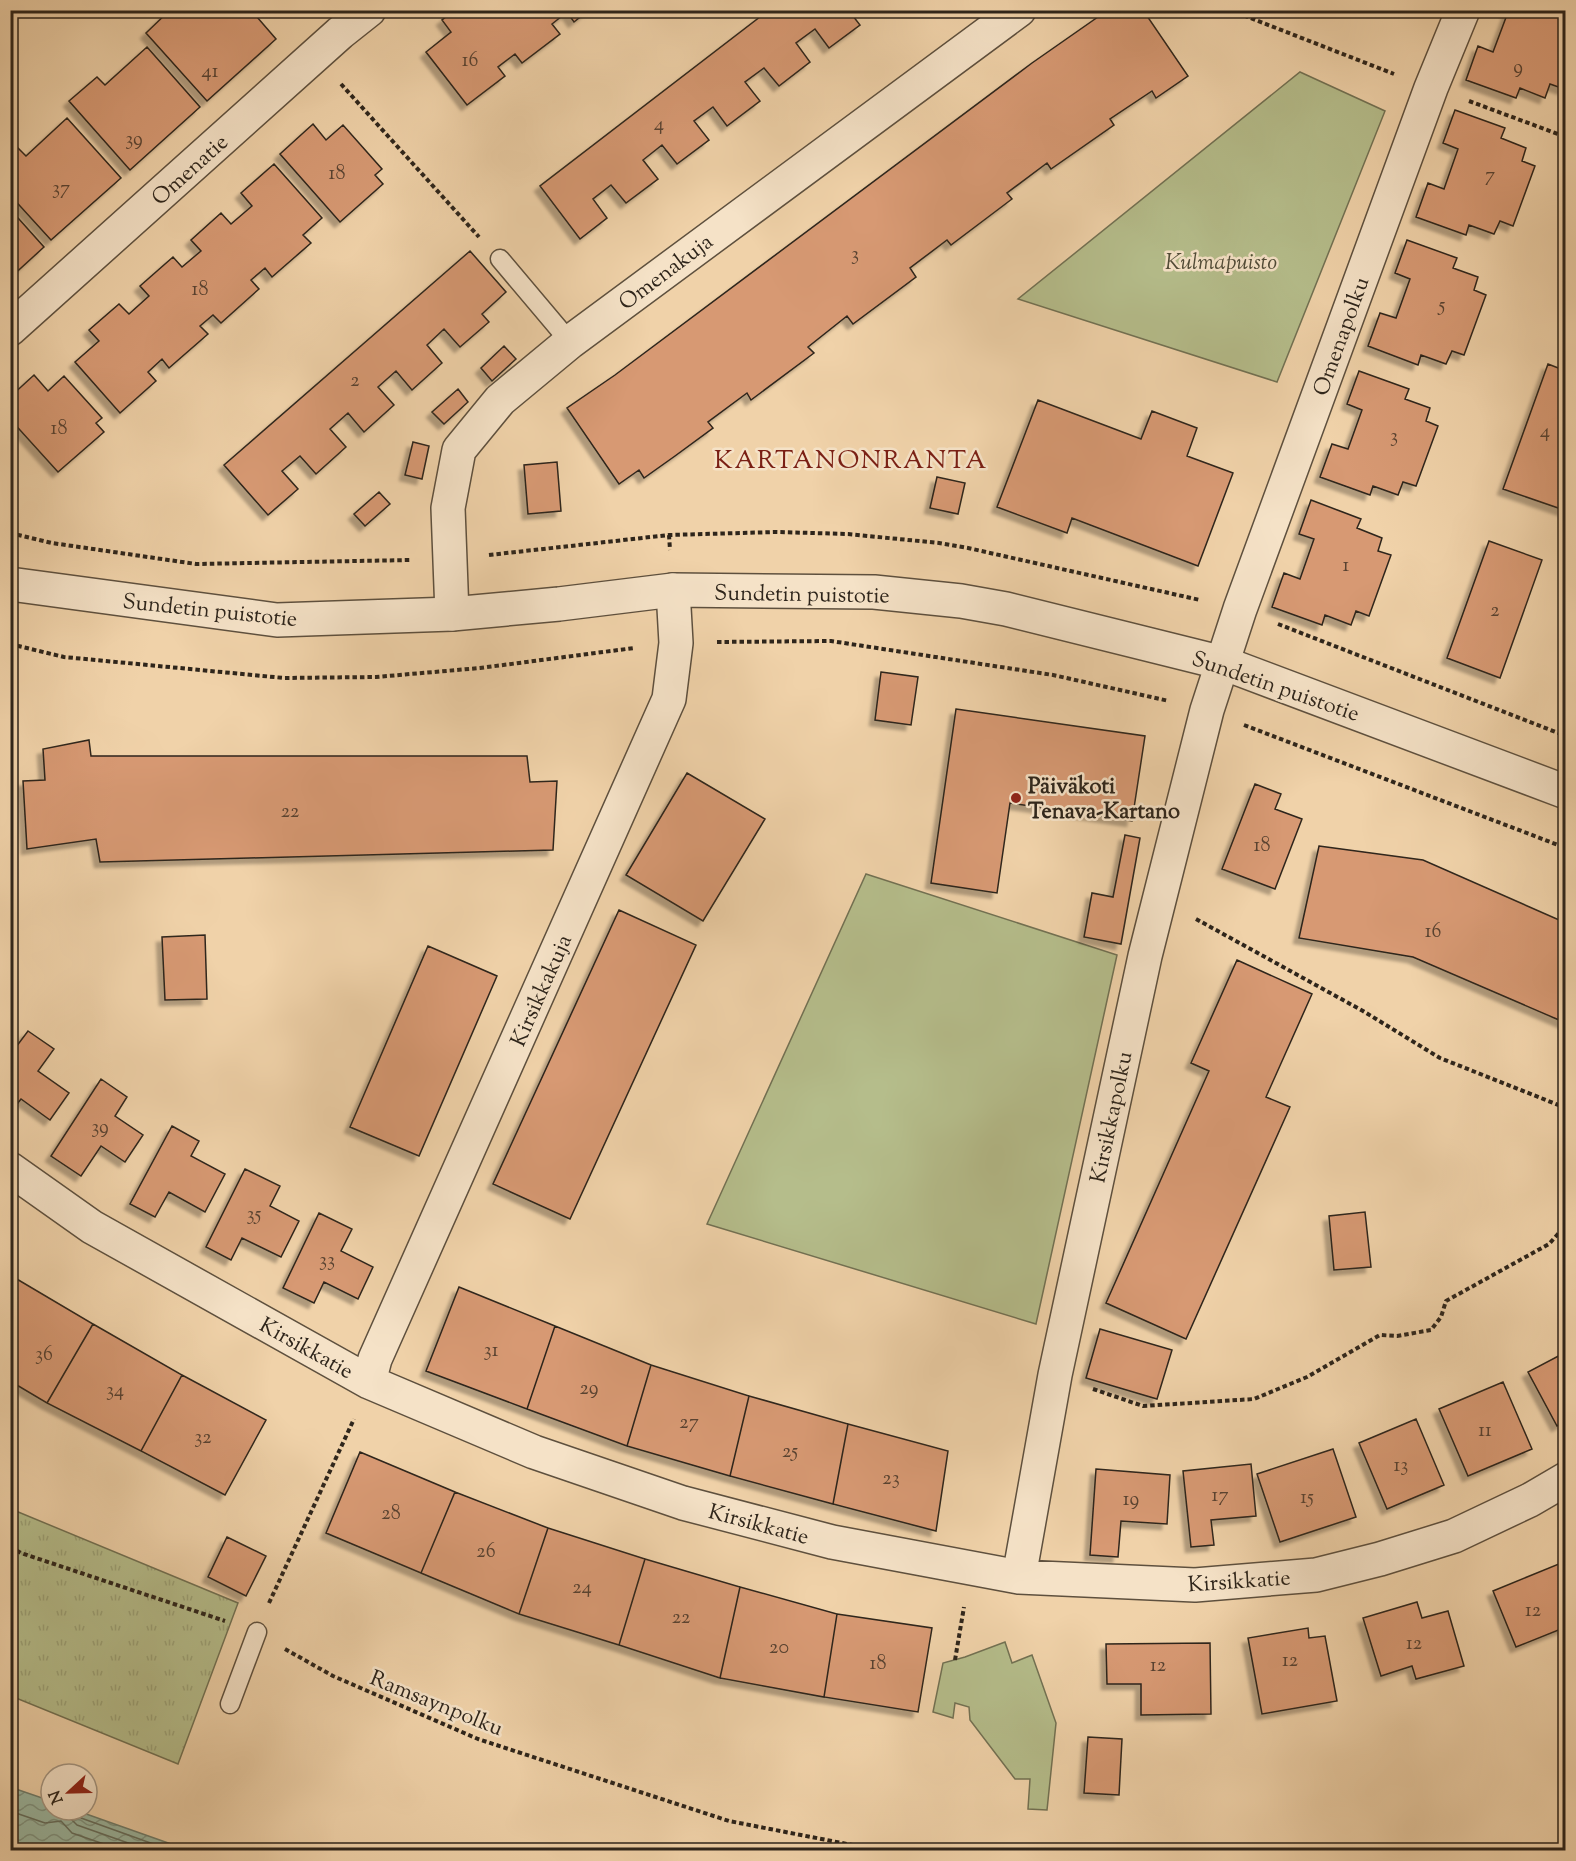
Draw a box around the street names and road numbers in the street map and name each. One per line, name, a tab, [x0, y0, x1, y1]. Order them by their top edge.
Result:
street label: Omenatie	[145, 128, 237, 215]
street label: Omenakuja	[613, 227, 721, 319]
street label: Omenapolku	[1306, 273, 1379, 401]
street label: Sundetin puistotie	[714, 578, 890, 614]
street label: Sundetin puistotie	[121, 587, 299, 637]
street label: Sundetin puistotie	[1187, 644, 1363, 732]
street label: Kirsikkakuja	[504, 930, 582, 1052]
street label: Kirsikkapolku	[1083, 1049, 1143, 1186]
street label: Kirsikkatie	[253, 1311, 358, 1389]
street label: Kirsikkatie	[704, 1497, 812, 1555]
street label: Kirsikkatie	[1187, 1563, 1292, 1603]
street label: Ramsaynpolku	[364, 1664, 508, 1746]

